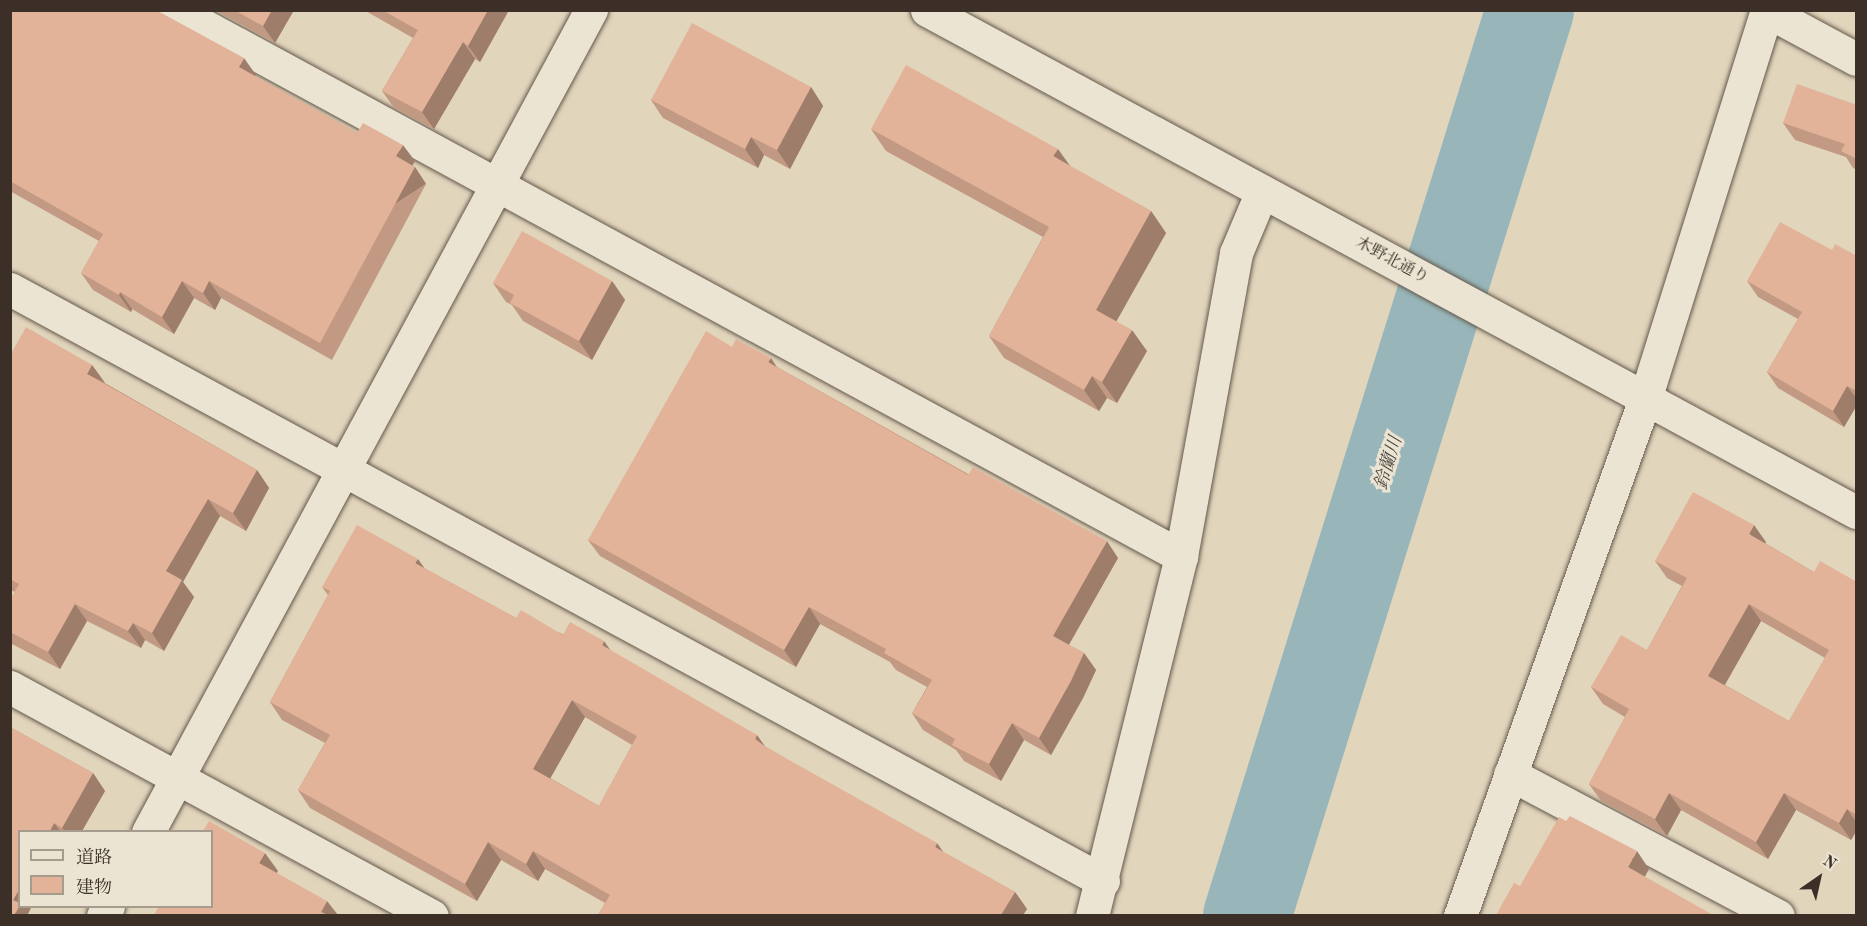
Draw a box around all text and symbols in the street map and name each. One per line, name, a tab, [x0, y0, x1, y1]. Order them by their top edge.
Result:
street label: 木野北通り	[1352, 234, 1432, 288]
water label: 鈴蘭川	[1371, 434, 1407, 492]
legend	[18, 830, 213, 908]
north arrow	[1789, 848, 1849, 908]
text: 道路	[76, 849, 112, 867]
text: N	[1820, 853, 1839, 873]
text: 建物	[76, 879, 112, 897]

